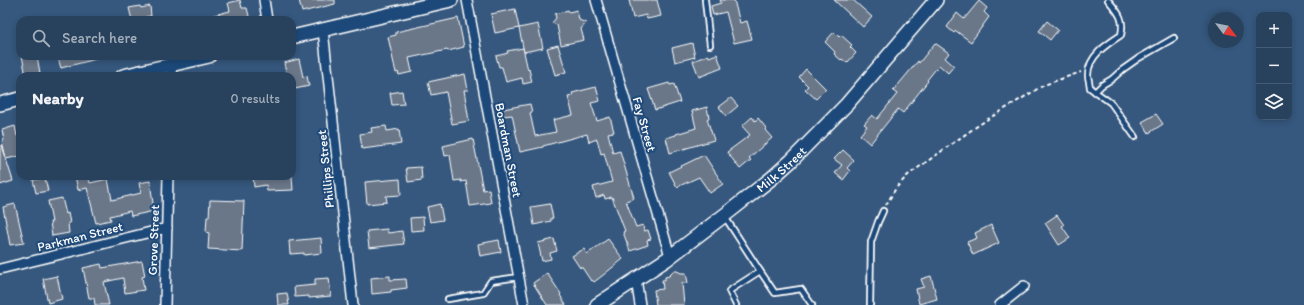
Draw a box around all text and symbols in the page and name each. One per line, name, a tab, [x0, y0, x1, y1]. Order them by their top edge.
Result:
north arrow	[1208, 12, 1244, 48]
map controls	[1256, 12, 1292, 120]
button: +	[1256, 12, 1292, 48]
search box	[16, 16, 296, 60]
icon: search	[30, 27, 52, 49]
text: Search here	[62, 29, 137, 47]
button: −	[1256, 48, 1292, 84]
button: layers	[1256, 84, 1292, 120]
text: Nearby	[32, 88, 84, 108]
text: 0 results	[230, 91, 280, 106]
street label: Fay Street	[630, 95, 660, 153]
street label: Boardman Street	[492, 101, 525, 199]
street label: Phillips Street	[314, 129, 337, 209]
street label: Milk Street	[753, 143, 809, 195]
street label: Grove Street	[145, 204, 162, 276]
street label: Parkman Street	[36, 219, 125, 254]

